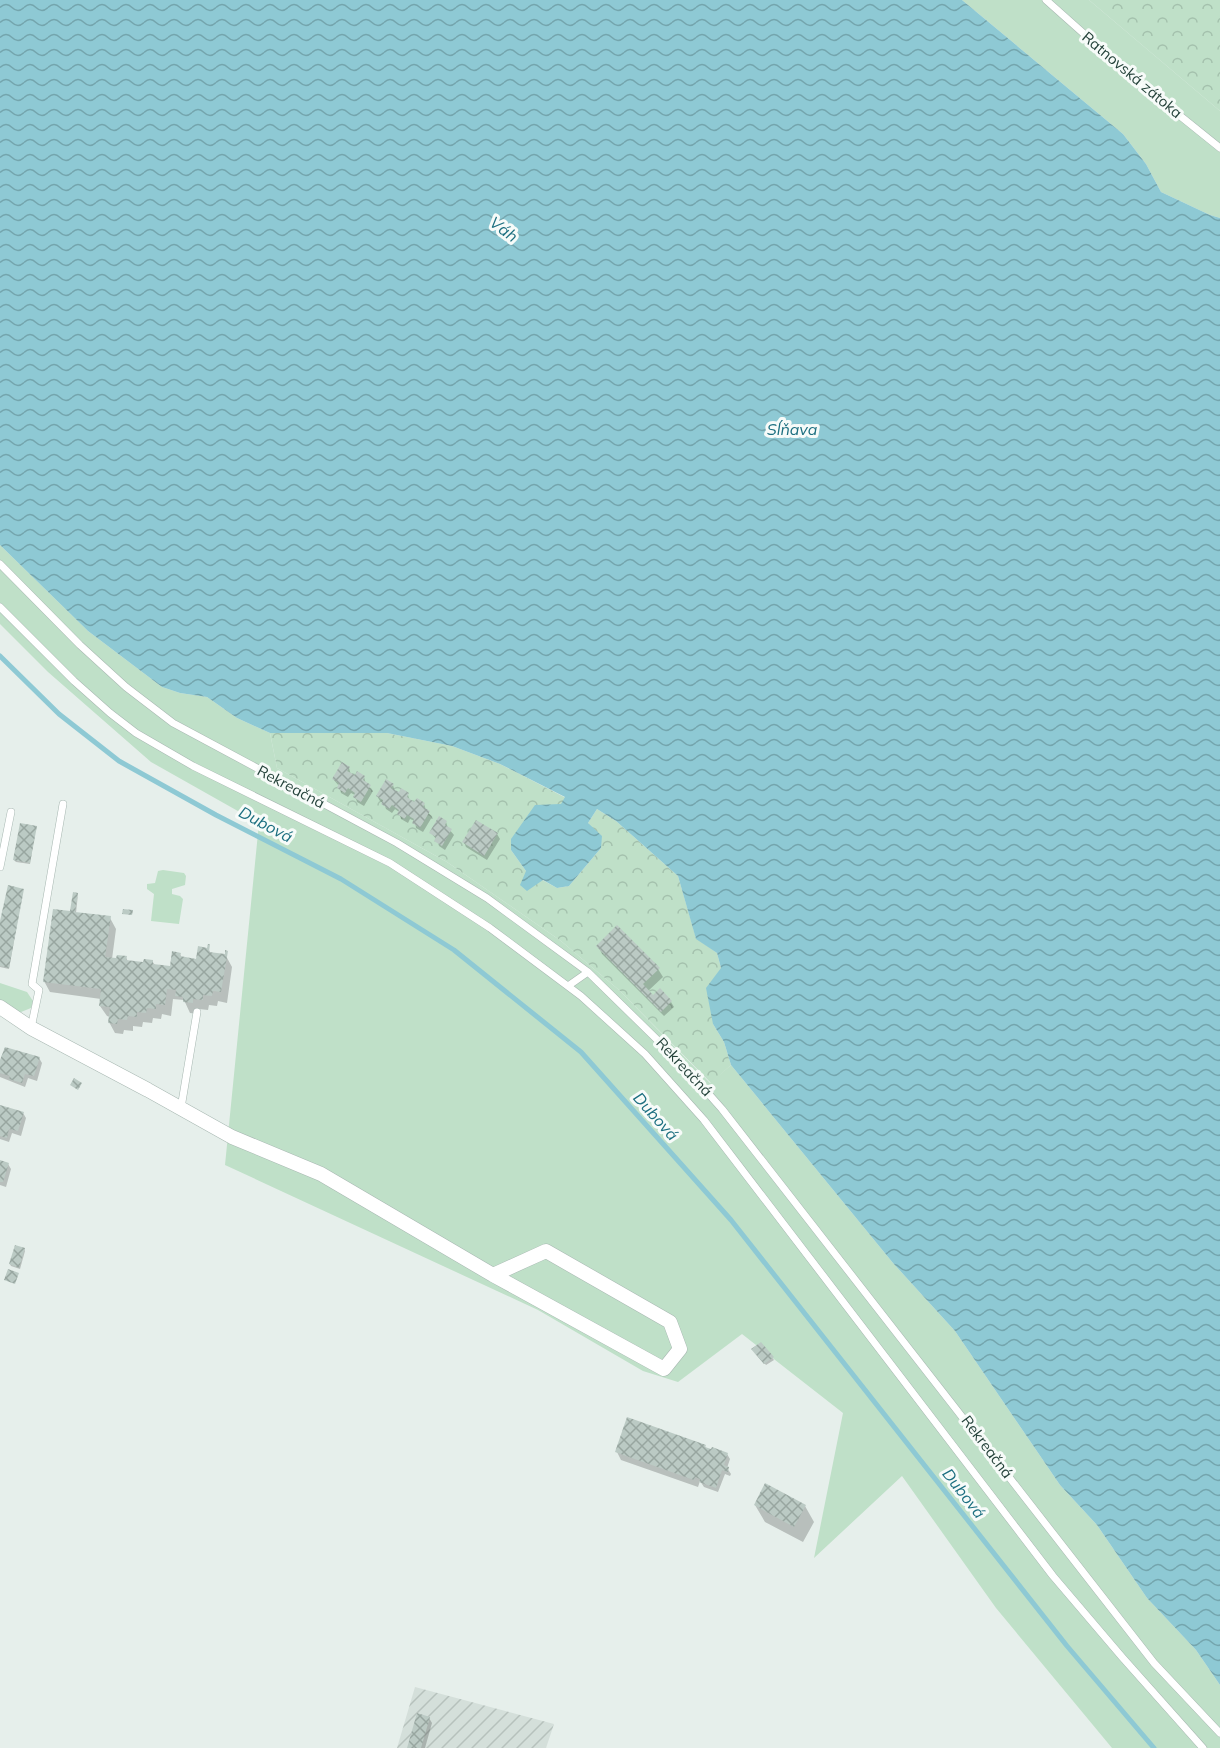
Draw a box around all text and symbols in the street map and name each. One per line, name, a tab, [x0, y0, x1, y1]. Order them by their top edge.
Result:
street label: Ratnovská zátoka	[1078, 27, 1186, 122]
water label: Váh	[486, 212, 522, 246]
water label: Sĺňava	[767, 419, 818, 439]
street label: Rekreačná	[254, 761, 328, 812]
water label: Dubová	[236, 802, 297, 847]
street label: Rekreačná	[652, 1033, 716, 1100]
water label: Dubová	[629, 1088, 683, 1144]
street label: Rekreačná	[958, 1412, 1017, 1482]
water label: Dubová	[938, 1464, 990, 1522]

